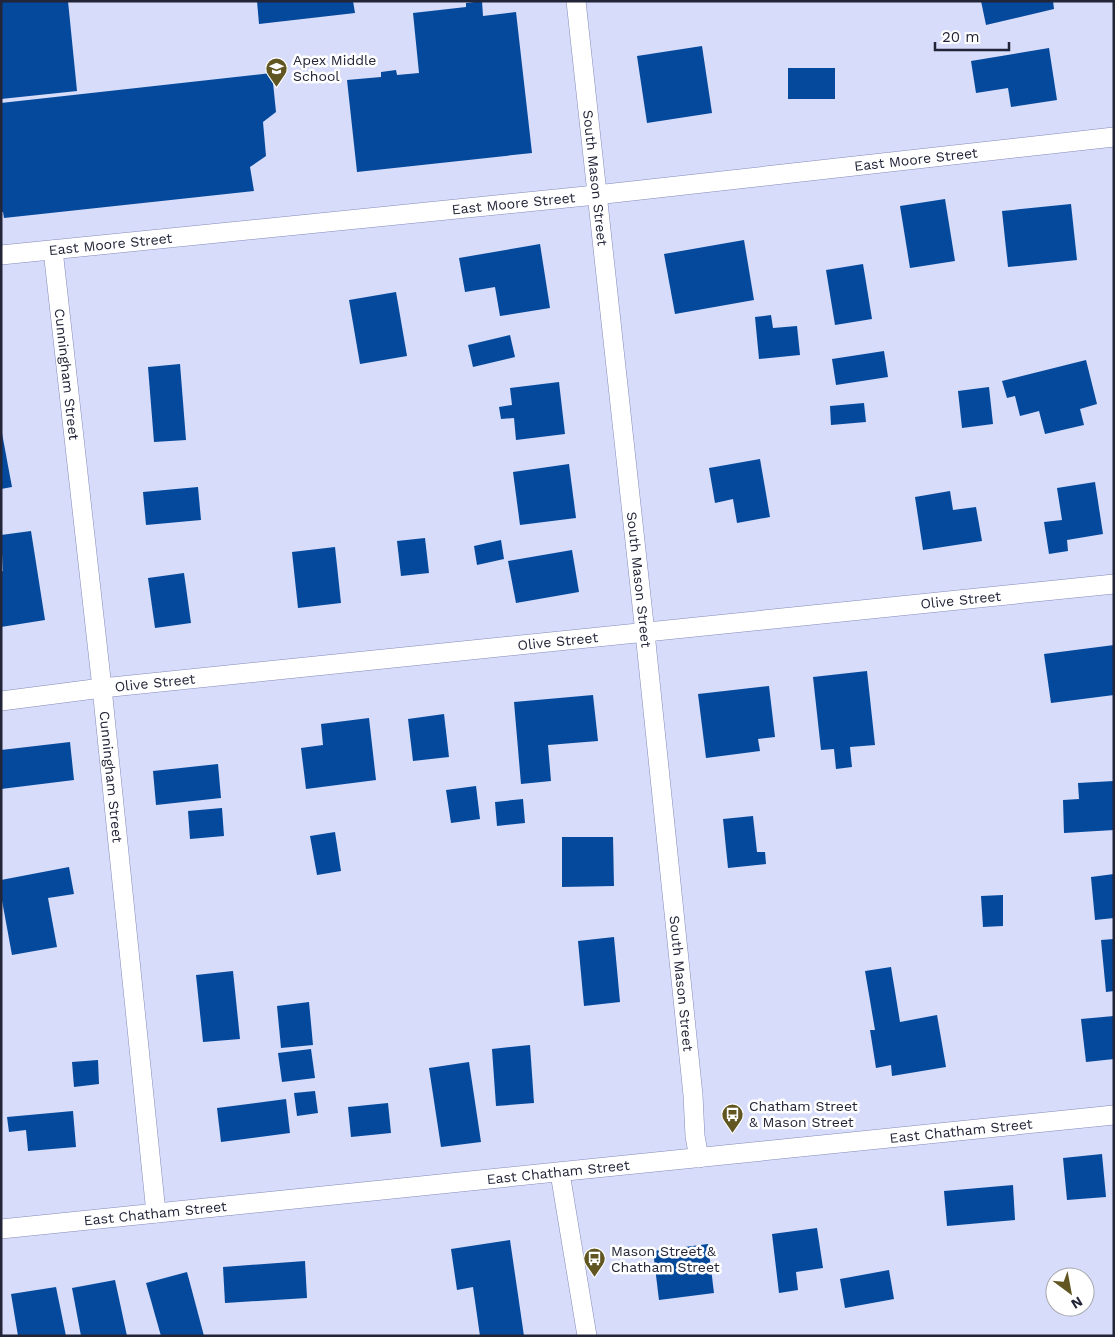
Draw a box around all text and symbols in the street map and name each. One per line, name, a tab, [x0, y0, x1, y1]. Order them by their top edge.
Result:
scale bar	[935, 20, 1009, 52]
text: 20 m	[942, 28, 980, 46]
place label: Apex Middle School	[293, 52, 376, 84]
school or university icon: Apex Middle School	[265, 56, 289, 87]
street label: South Mason Street	[580, 109, 611, 247]
street label: East Moore Street	[853, 144, 979, 174]
street label: East Moore Street	[451, 189, 576, 218]
street label: East Moore Street	[48, 230, 173, 258]
street label: Cunningham Street	[52, 308, 82, 441]
street label: South Mason Street	[624, 511, 654, 648]
street label: Olive Street	[920, 588, 1002, 612]
street label: Olive Street	[517, 629, 599, 653]
street label: Olive Street	[114, 670, 196, 695]
street label: Cunningham Street	[96, 710, 126, 844]
street label: South Mason Street	[666, 915, 696, 1052]
place label: Chatham Street & Mason Street	[749, 1098, 858, 1130]
bus stop icon: Chatham Street & Mason Street	[721, 1102, 745, 1133]
street label: East Chatham Street	[889, 1115, 1033, 1146]
street label: East Chatham Street	[486, 1157, 630, 1187]
street label: East Chatham Street	[83, 1198, 228, 1228]
place label: Mason Street & Chatham Street	[611, 1243, 720, 1275]
bus stop icon: Mason Street & Chatham Street	[583, 1247, 607, 1278]
north arrow	[1045, 1267, 1095, 1317]
text: N	[1068, 1293, 1086, 1313]

